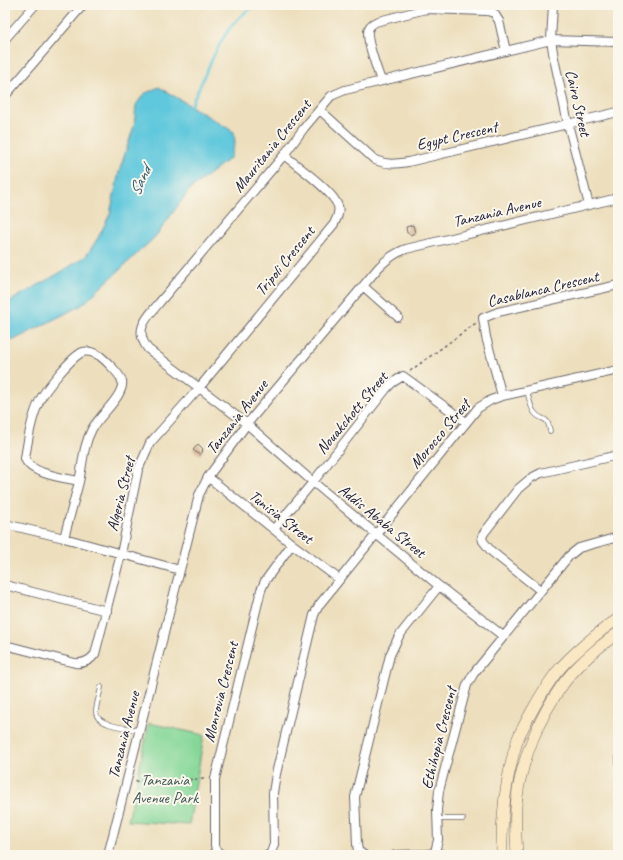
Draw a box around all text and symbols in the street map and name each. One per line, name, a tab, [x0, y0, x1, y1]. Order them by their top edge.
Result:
street label: Cairo Street	[561, 68, 596, 140]
street label: Mauritania Crescent	[228, 94, 317, 196]
street label: Egypt Crescent	[415, 116, 502, 155]
water label: Sand	[124, 158, 158, 199]
street label: Tanzania Avenue	[451, 192, 545, 232]
street label: Tripoli Crescent	[251, 221, 320, 300]
street label: Casablanca Crescent	[485, 266, 602, 312]
street label: Nouakchott Street	[312, 367, 393, 458]
street label: Tanzania Avenue	[202, 374, 273, 458]
street label: Morocco Street	[405, 393, 477, 473]
street label: Algeria Street	[102, 452, 141, 533]
street label: Addis Ababa Street	[334, 480, 431, 563]
street label: Tunisia Street	[245, 486, 318, 549]
street label: Monrovia Crescent	[199, 638, 244, 744]
street label: Ethihopia Crescent	[417, 682, 462, 791]
street label: Tanzania Avenue	[103, 687, 145, 781]
park label: Tanzania Avenue Park	[132, 770, 199, 808]

